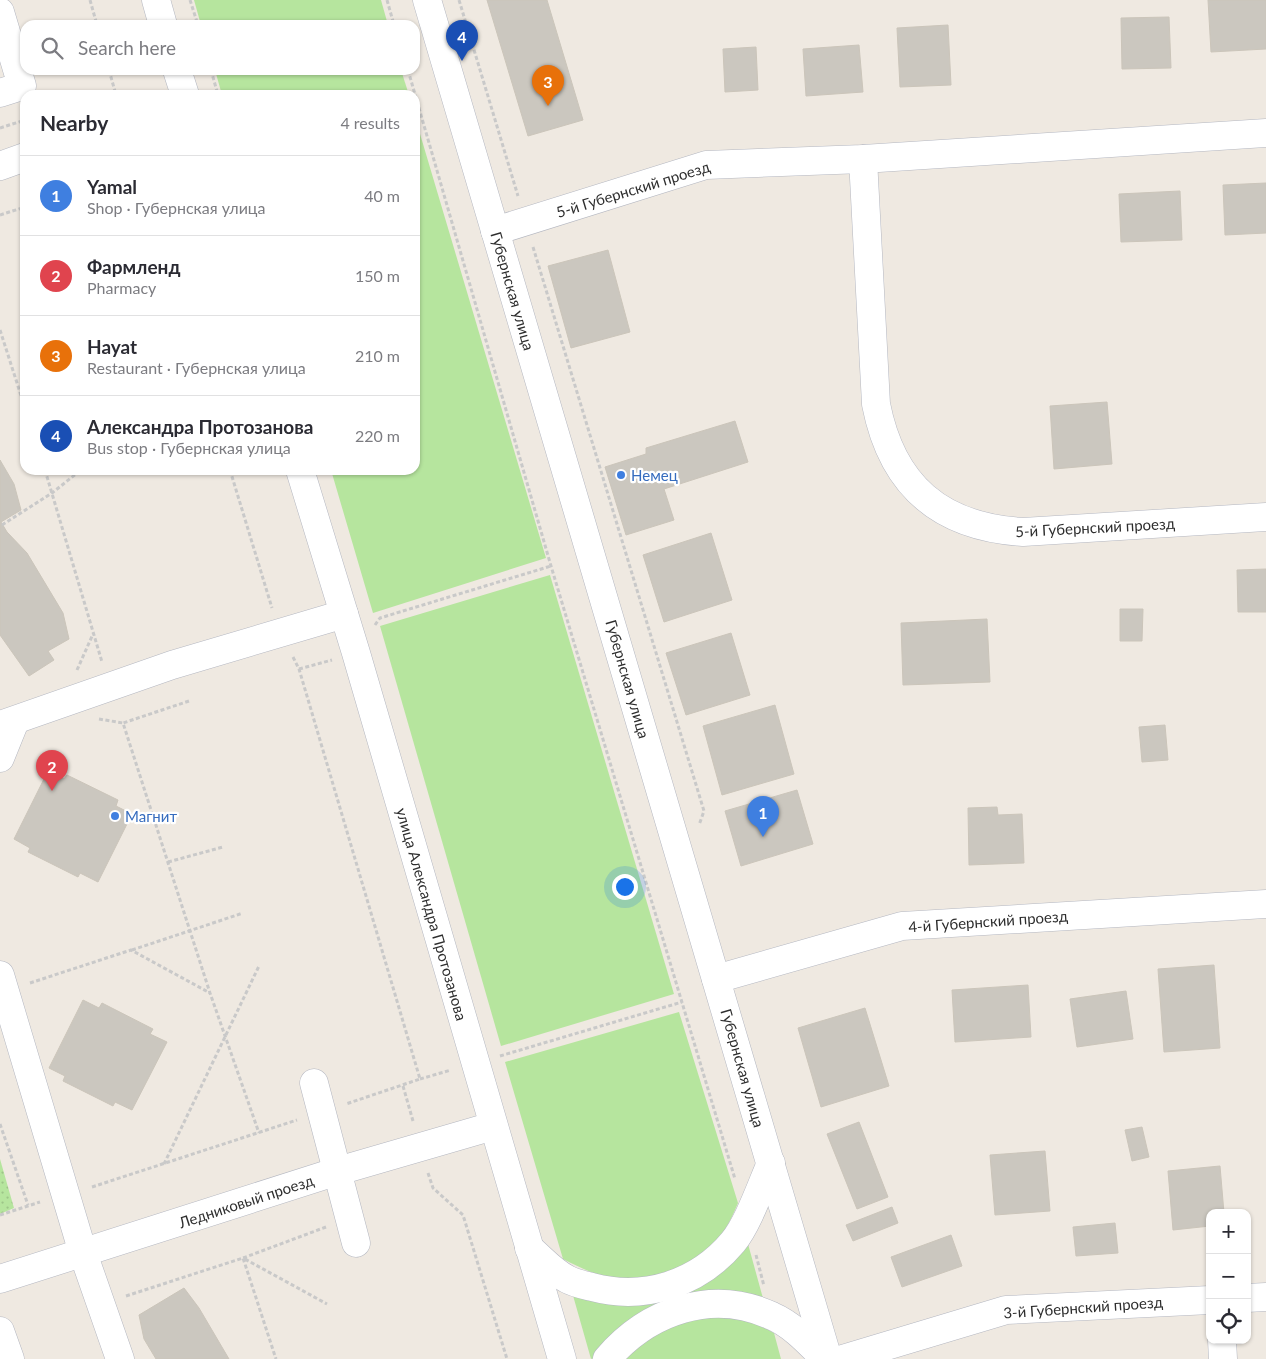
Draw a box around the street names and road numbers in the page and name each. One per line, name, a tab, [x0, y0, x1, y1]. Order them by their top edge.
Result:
street label: 5-й Губернский проезд	[554, 157, 712, 221]
street label: Губернская улица	[487, 230, 539, 352]
street label: 5-й Губернский проезд	[1015, 514, 1175, 540]
street label: Губернская улица	[602, 618, 654, 740]
street label: улица Александра Протозанова	[393, 806, 471, 1022]
street label: 4-й Губернский проезд	[908, 906, 1068, 936]
street label: Губернская улица	[717, 1007, 769, 1129]
street label: Ледниковый проезд	[175, 1171, 316, 1232]
street label: 3-й Губернский проезд	[1003, 1292, 1163, 1322]

